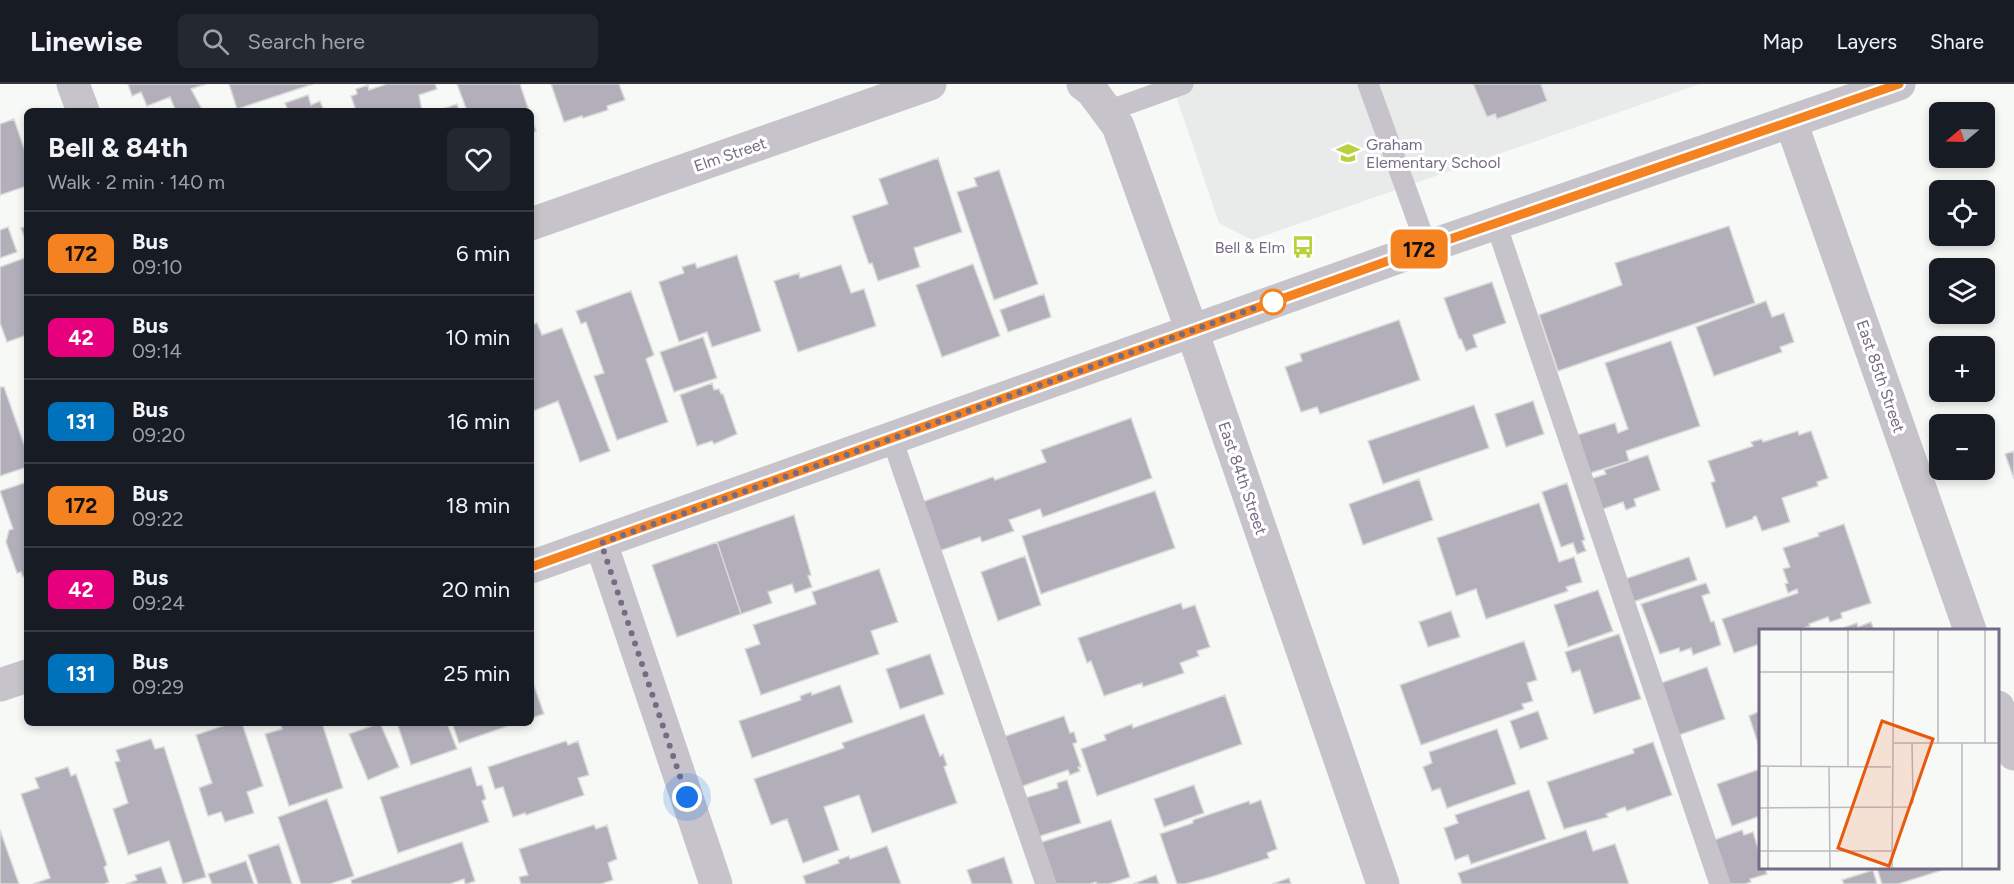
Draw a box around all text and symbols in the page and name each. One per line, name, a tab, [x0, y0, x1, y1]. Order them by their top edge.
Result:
search box	[178, 14, 598, 68]
text: Linewise	[30, 24, 142, 58]
icon: search	[199, 25, 232, 58]
text: Search here	[247, 28, 365, 55]
text: Map	[1763, 29, 1803, 54]
text: Layers	[1836, 29, 1897, 54]
text: Share	[1930, 29, 1984, 54]
north arrow	[1929, 102, 1995, 168]
map controls	[1929, 102, 1995, 480]
button: heart	[447, 128, 510, 191]
text: Bell & 84th	[48, 130, 188, 164]
street label: Elm Street	[691, 133, 769, 176]
place label: Graham Elementary School	[1366, 135, 1500, 172]
school or university icon: Graham Elementary School	[1335, 140, 1361, 166]
text: Walk · 2 min · 140 m	[48, 170, 225, 194]
button: locate	[1929, 180, 1995, 246]
text: Bus	[132, 228, 168, 255]
line badge: 172	[1384, 230, 1454, 268]
bus stop icon: Bell & Elm	[1290, 234, 1316, 260]
text: 172	[1403, 237, 1435, 262]
place label: Bell & Elm	[1215, 238, 1285, 257]
text: 6 min	[456, 240, 510, 267]
text: 172	[65, 241, 97, 266]
text: 09:10	[132, 255, 182, 279]
button: layers	[1929, 258, 1995, 324]
unlabelled marker	[1260, 289, 1286, 315]
text: Bus	[132, 312, 168, 339]
street label: East 85th Street	[1852, 317, 1909, 435]
text: 10 min	[445, 324, 510, 351]
text: 42	[68, 325, 94, 350]
button: +	[1929, 336, 1995, 402]
text: 09:14	[132, 339, 182, 363]
text: Bus	[132, 396, 168, 423]
text: 16 min	[447, 408, 510, 435]
text: 131	[66, 409, 96, 434]
button: −	[1929, 414, 1995, 480]
street label: East 84th Street	[1214, 419, 1271, 537]
text: 09:20	[132, 423, 185, 447]
text: Bus	[132, 480, 168, 507]
text: 18 min	[446, 492, 510, 519]
text: 172	[65, 493, 97, 518]
text: 09:22	[132, 507, 184, 531]
text: Bus	[132, 564, 168, 591]
text: 20 min	[442, 576, 510, 603]
text: 42	[68, 577, 94, 602]
text: 09:24	[132, 591, 185, 615]
inset map	[1759, 629, 1999, 869]
text: Bus	[132, 648, 168, 675]
text: 25 min	[444, 660, 510, 687]
text: 131	[66, 661, 96, 686]
text: 09:29	[132, 675, 184, 699]
your location	[672, 782, 702, 812]

